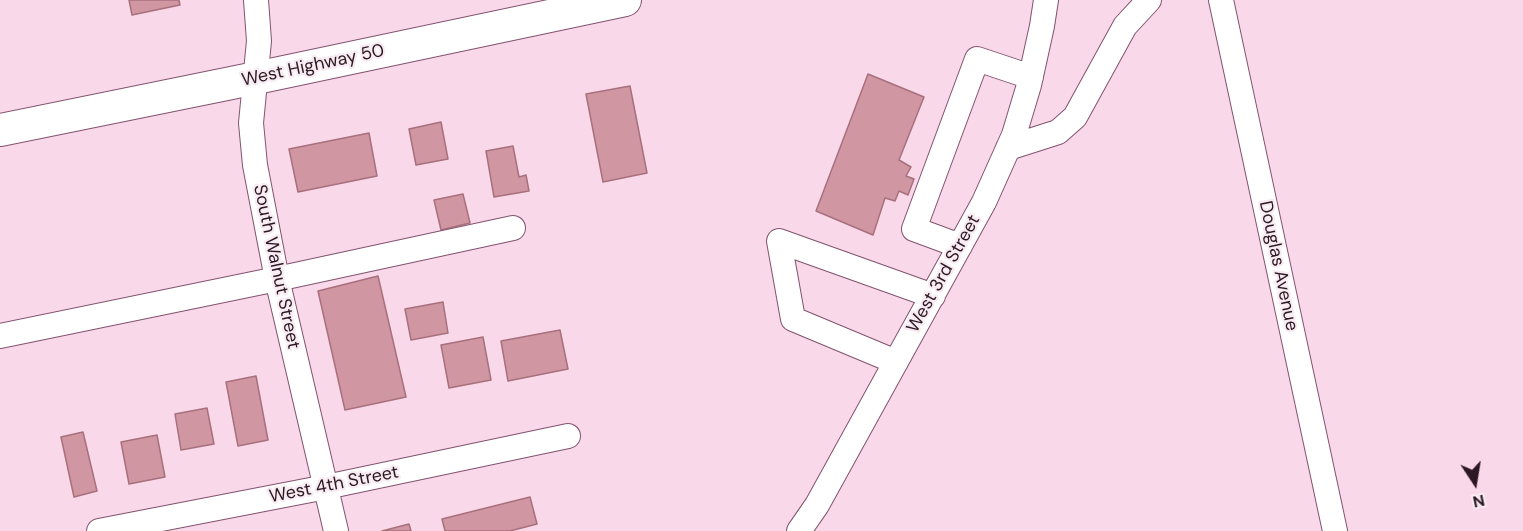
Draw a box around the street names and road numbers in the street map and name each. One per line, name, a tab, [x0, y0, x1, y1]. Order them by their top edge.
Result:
street label: West Highway 50	[240, 40, 386, 92]
street label: South Walnut Street	[248, 183, 304, 351]
street label: Douglas Avenue	[1254, 199, 1302, 333]
street label: West 3rd Street	[903, 211, 985, 337]
street label: West 4th Street	[267, 462, 401, 508]

